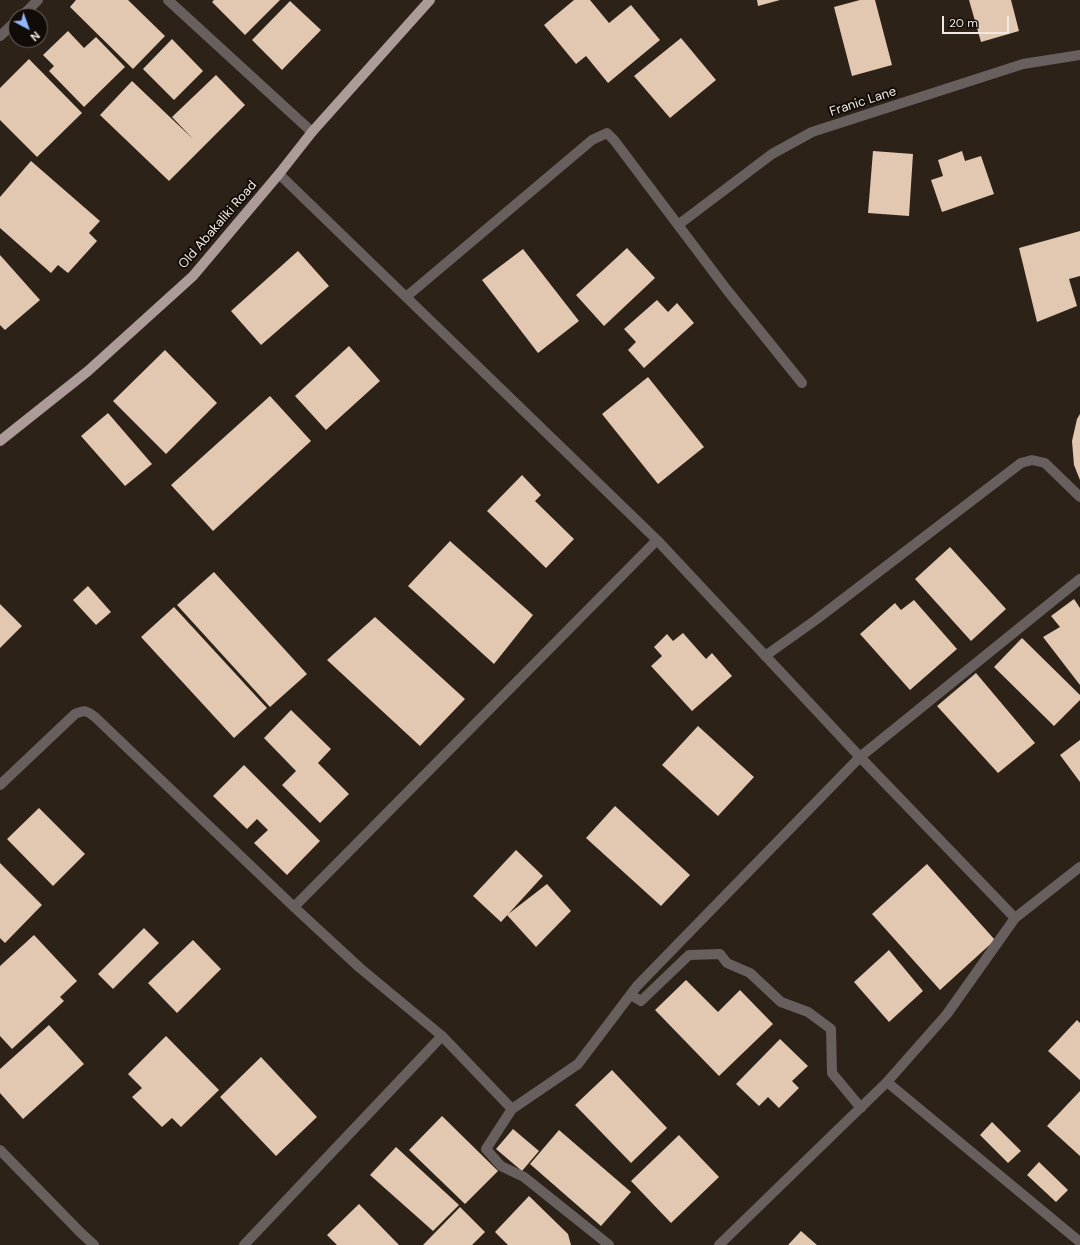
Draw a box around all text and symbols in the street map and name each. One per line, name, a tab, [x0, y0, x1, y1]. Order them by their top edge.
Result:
north arrow	[8, 8, 48, 48]
scale bar	[944, 8, 1011, 34]
text: 20 m	[949, 15, 978, 31]
text: N	[28, 28, 43, 44]
street label: Franic Lane	[828, 84, 898, 120]
street label: Old Abakaliki Road	[176, 178, 260, 272]

